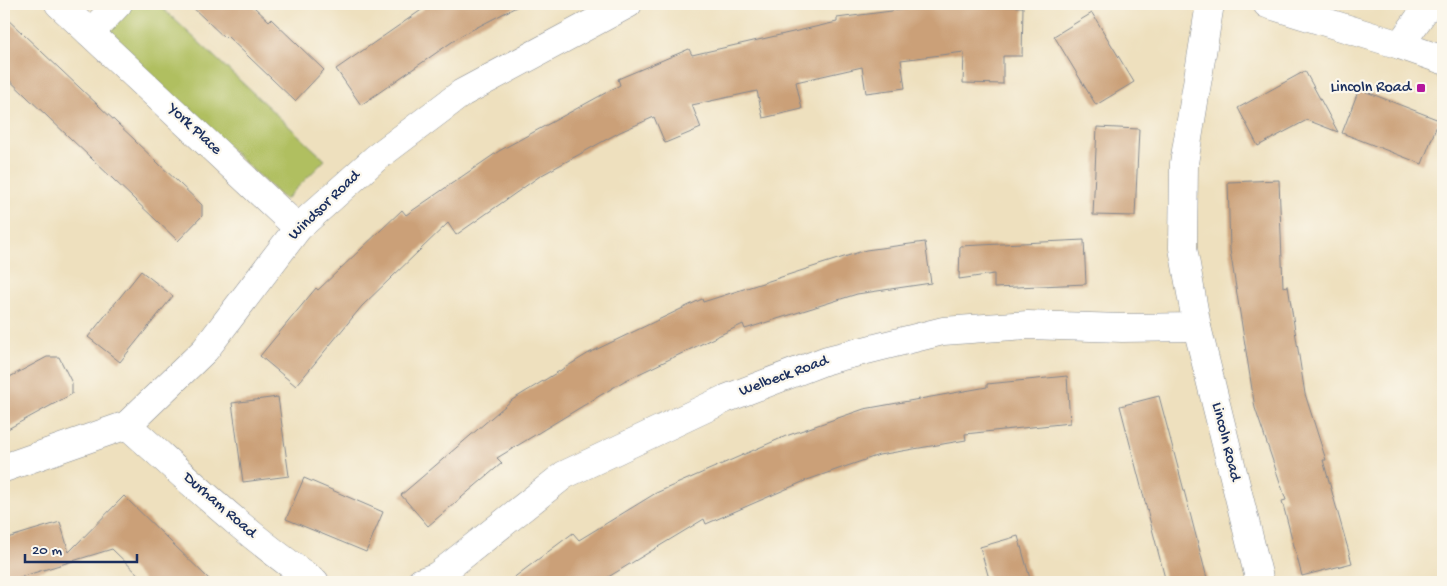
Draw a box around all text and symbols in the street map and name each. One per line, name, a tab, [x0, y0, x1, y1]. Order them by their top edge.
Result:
place label: Lincoln Road	[1330, 79, 1413, 98]
marker: Lincoln Road	[1415, 82, 1427, 94]
street label: York Place	[161, 99, 226, 160]
street label: Windsor Road	[285, 166, 366, 245]
street label: Welbeck Road	[737, 352, 833, 402]
street label: Lincoln Road	[1206, 401, 1244, 485]
street label: Durham Road	[178, 468, 261, 544]
scale bar	[25, 531, 138, 563]
text: 20 m	[32, 542, 62, 560]

